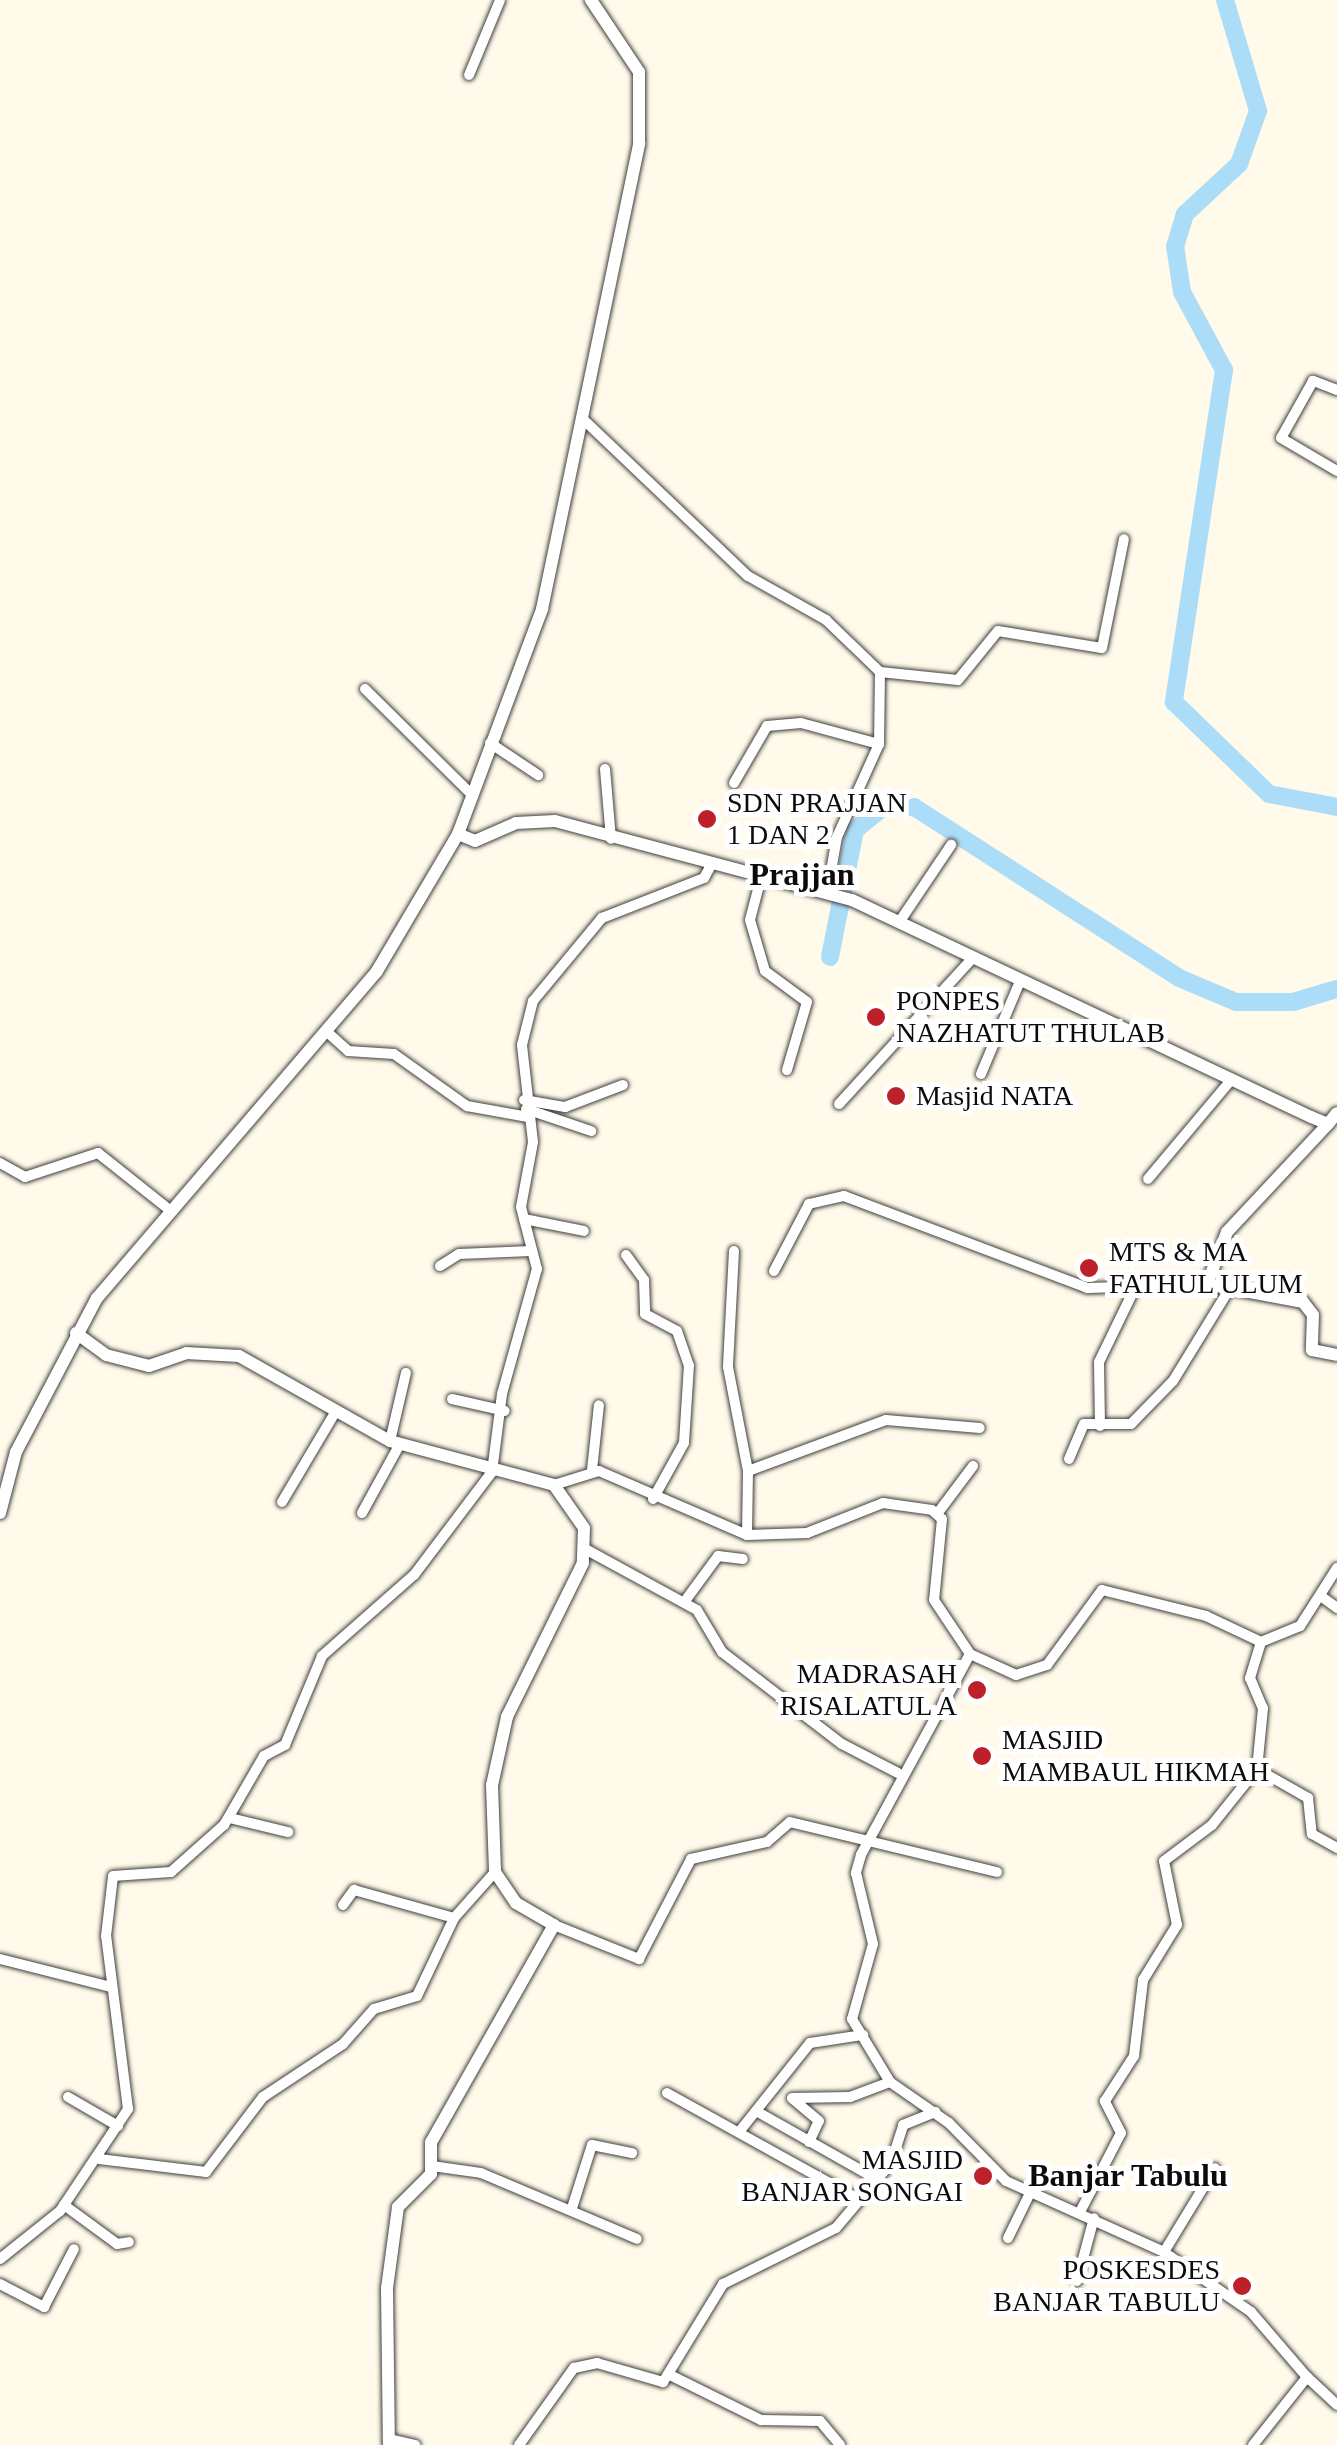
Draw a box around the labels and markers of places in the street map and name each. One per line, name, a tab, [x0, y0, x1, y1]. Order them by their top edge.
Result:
place label: SDN PRAJJAN 1 DAN 2	[727, 786, 907, 852]
marker: SDN PRAJJAN 1 DAN 2	[696, 808, 718, 830]
place label: PONPES NAZHATUT THULAB	[896, 984, 1166, 1050]
marker: PONPES NAZHATUT THULAB	[865, 1006, 887, 1028]
place label: Masjid NATA	[916, 1079, 1073, 1113]
marker: Masjid NATA	[885, 1085, 907, 1107]
place label: MTS & MA FATHUL ULUM	[1109, 1235, 1304, 1301]
marker: MTS & MA FATHUL ULUM	[1078, 1257, 1100, 1279]
place label: MADRASAH RISALATUL A	[777, 1657, 957, 1723]
marker: MADRASAH RISALATUL A	[966, 1679, 988, 1701]
place label: MASJID MAMBAUL HIKMAH	[1002, 1723, 1270, 1789]
marker: MASJID MAMBAUL HIKMAH	[971, 1745, 993, 1767]
place label: MASJID BANJAR SONGAI	[741, 2143, 963, 2209]
marker: MASJID BANJAR SONGAI	[972, 2165, 994, 2187]
place label: POSKESDES BANJAR TABULU	[993, 2253, 1220, 2319]
marker: POSKESDES BANJAR TABULU	[1229, 2273, 1255, 2299]

